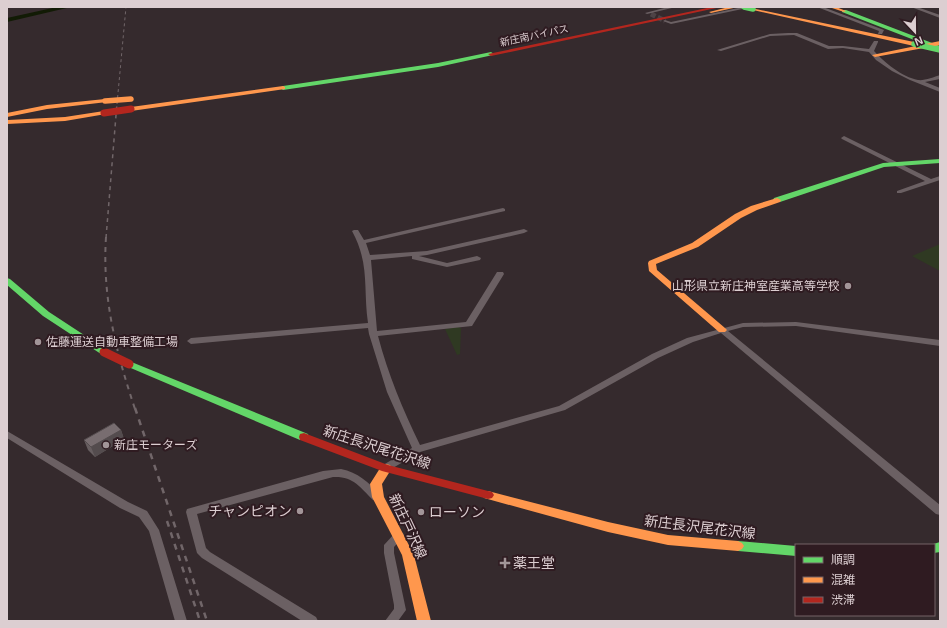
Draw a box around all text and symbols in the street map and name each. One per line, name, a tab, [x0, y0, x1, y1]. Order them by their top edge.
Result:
north arrow	[895, 12, 935, 52]
street label: 新庄南バイパス	[499, 23, 569, 48]
text: N	[913, 34, 925, 48]
place label: 山形県立新庄神室産業高等学校	[672, 279, 840, 293]
marker: 山形県立新庄神室産業高等学校	[843, 281, 853, 291]
place label: 佐藤運送自動車整備工場	[46, 335, 178, 349]
marker: 佐藤運送自動車整備工場	[33, 337, 43, 347]
street label: 新庄長沢尾花沢線	[321, 422, 433, 472]
place label: 新庄モーターズ	[114, 438, 197, 452]
marker: 新庄モーターズ	[101, 440, 111, 450]
street label: 新庄戸沢線	[386, 491, 430, 561]
place label: チャンピオン	[208, 503, 292, 519]
place label: ローソン	[429, 504, 485, 520]
marker: チャンピオン	[295, 506, 305, 516]
marker: ローソン	[416, 507, 426, 517]
street label: 新庄長沢尾花沢線	[643, 512, 757, 542]
legend	[795, 544, 935, 616]
text: 順調	[831, 553, 855, 567]
place label: 薬王堂	[513, 555, 555, 571]
marker: 薬王堂	[500, 558, 510, 568]
text: 混雑	[831, 573, 855, 587]
text: 渋滞	[831, 593, 855, 607]

